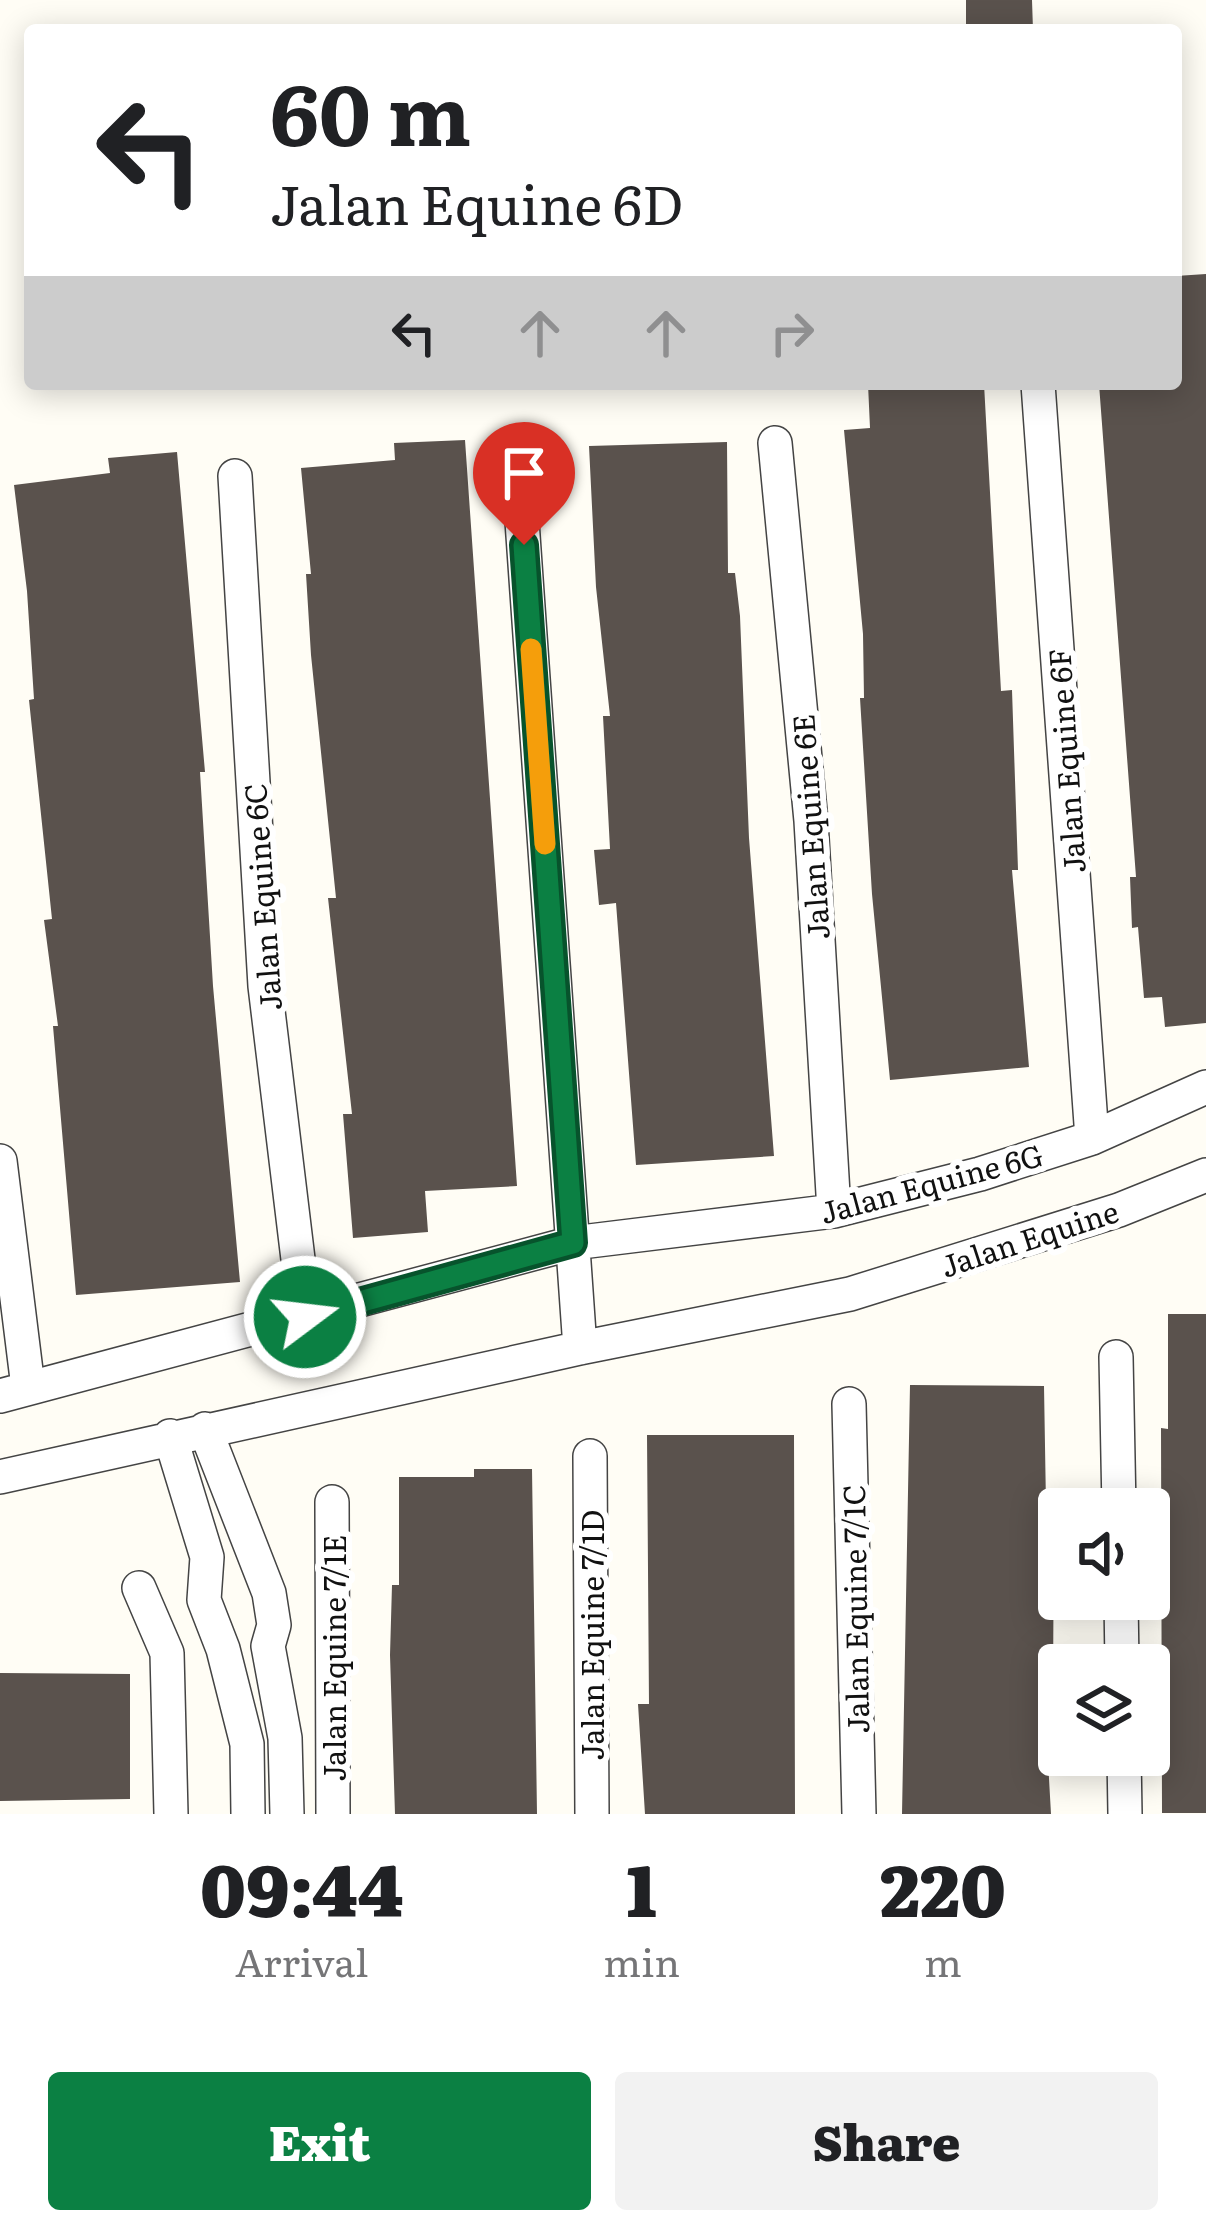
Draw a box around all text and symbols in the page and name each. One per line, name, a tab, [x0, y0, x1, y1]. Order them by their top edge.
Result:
text: 60 m	[270, 47, 471, 172]
icon: left	[72, 72, 228, 228]
text: Jalan Equine 6D	[270, 161, 683, 242]
icon: left	[381, 300, 447, 366]
icon: ahead	[507, 300, 573, 366]
icon: ahead	[633, 300, 699, 366]
icon: right	[759, 300, 825, 366]
pin	[473, 422, 575, 545]
icon: arrive	[491, 440, 557, 506]
street label: Jalan Equine 6F	[1035, 647, 1095, 875]
street label: Jalan Equine 6E	[779, 713, 839, 941]
street label: Jalan Equine 6C	[231, 782, 291, 1012]
street label: Jalan Equine 6G	[815, 1131, 1047, 1233]
street label: Jalan Equine	[934, 1188, 1124, 1286]
position arrow	[242, 1254, 368, 1380]
street label: Jalan Equine 7/1C	[830, 1484, 878, 1734]
map controls	[1038, 1488, 1170, 1776]
button: sound	[1038, 1488, 1170, 1620]
street label: Jalan Equine 7/1D	[569, 1510, 613, 1760]
street label: Jalan Equine 7/1E	[311, 1535, 355, 1781]
button: layers	[1038, 1644, 1170, 1776]
text: 09:44	[200, 1832, 403, 1939]
text: 1	[627, 1832, 657, 1939]
text: 220	[880, 1832, 1006, 1939]
text: Arrival	[235, 1931, 368, 1989]
text: min	[603, 1931, 680, 1989]
text: m	[924, 1931, 962, 1989]
button: Exit	[48, 2072, 591, 2210]
button: Share	[615, 2072, 1158, 2210]

